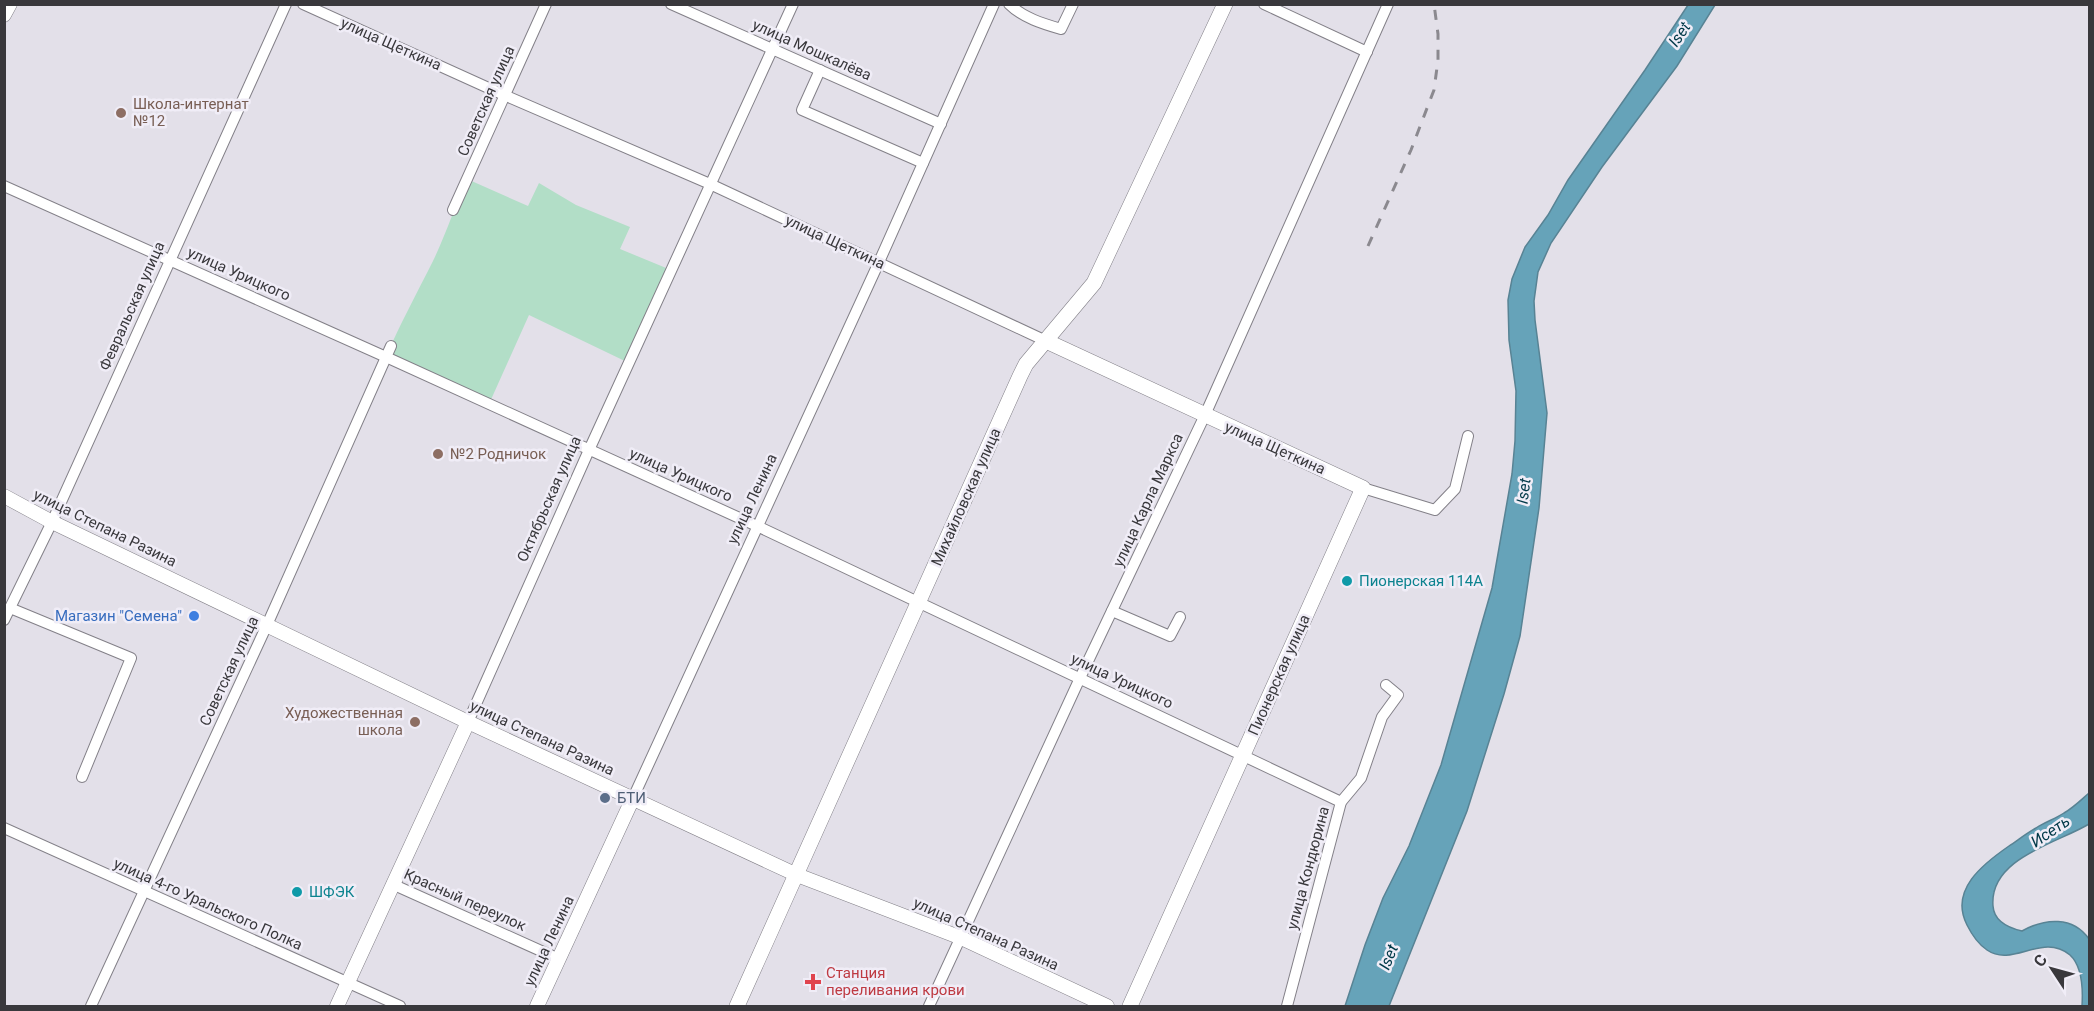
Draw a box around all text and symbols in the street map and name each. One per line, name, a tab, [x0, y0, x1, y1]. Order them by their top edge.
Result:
street label: улица Щеткина	[338, 14, 444, 74]
street label: улица Мошкалёва	[750, 16, 874, 84]
water label: Iset	[1664, 18, 1695, 50]
street label: Советская улица	[454, 43, 518, 159]
place label: Школа-интернат №12	[133, 95, 249, 130]
marker: Школа-интернат №12	[114, 106, 128, 120]
street label: улица Щеткина	[782, 211, 888, 273]
street label: Февральская улица	[96, 239, 168, 373]
street label: улица Урицкого	[185, 243, 293, 305]
street label: улица Щеткина	[1222, 418, 1328, 478]
street label: Михайловская улица	[927, 425, 1005, 569]
street label: улица Карла Маркса	[1109, 430, 1187, 570]
street label: Октябрьская улица	[513, 433, 585, 565]
street label: улица Урицкого	[627, 444, 735, 506]
place label: №2 Родничок	[450, 445, 546, 463]
marker: №2 Родничок	[431, 447, 445, 461]
street label: улица Ленина	[723, 451, 781, 547]
water label: Iset	[1513, 476, 1535, 505]
street label: улица Степана Разина	[30, 485, 180, 571]
place label: Пионерская 114А	[1359, 572, 1483, 590]
marker: Пионерская 114А	[1340, 574, 1354, 588]
place label: Магазин "Семена"	[55, 607, 182, 625]
marker: Магазин "Семена"	[187, 609, 201, 623]
street label: Пионерская улица	[1244, 612, 1314, 738]
street label: Советская улица	[196, 613, 262, 729]
street label: улица Урицкого	[1068, 649, 1176, 713]
street label: улица Степана Разина	[467, 697, 617, 779]
place label: Художественная школа	[285, 704, 403, 739]
marker: Художественная школа	[408, 715, 422, 729]
place label: БТИ	[617, 789, 646, 807]
marker: БТИ	[598, 791, 612, 805]
street label: улица Кондюрина	[1283, 804, 1333, 932]
water label: Исеть	[2027, 811, 2074, 851]
street label: улица 4-го Уральского Полка	[111, 854, 305, 954]
street label: Красный переулок	[401, 865, 529, 935]
place label: ШФЭК	[309, 883, 355, 901]
marker: ШФЭК	[290, 885, 304, 899]
street label: улица Ленина	[520, 893, 578, 989]
street label: улица Степана Разина	[911, 894, 1061, 974]
north arrow	[2022, 939, 2082, 999]
water label: Iset	[1375, 941, 1402, 973]
text: С	[2030, 951, 2051, 970]
place label: Станция переливания крови	[826, 964, 965, 999]
marker: Станция переливания крови	[804, 973, 822, 991]

